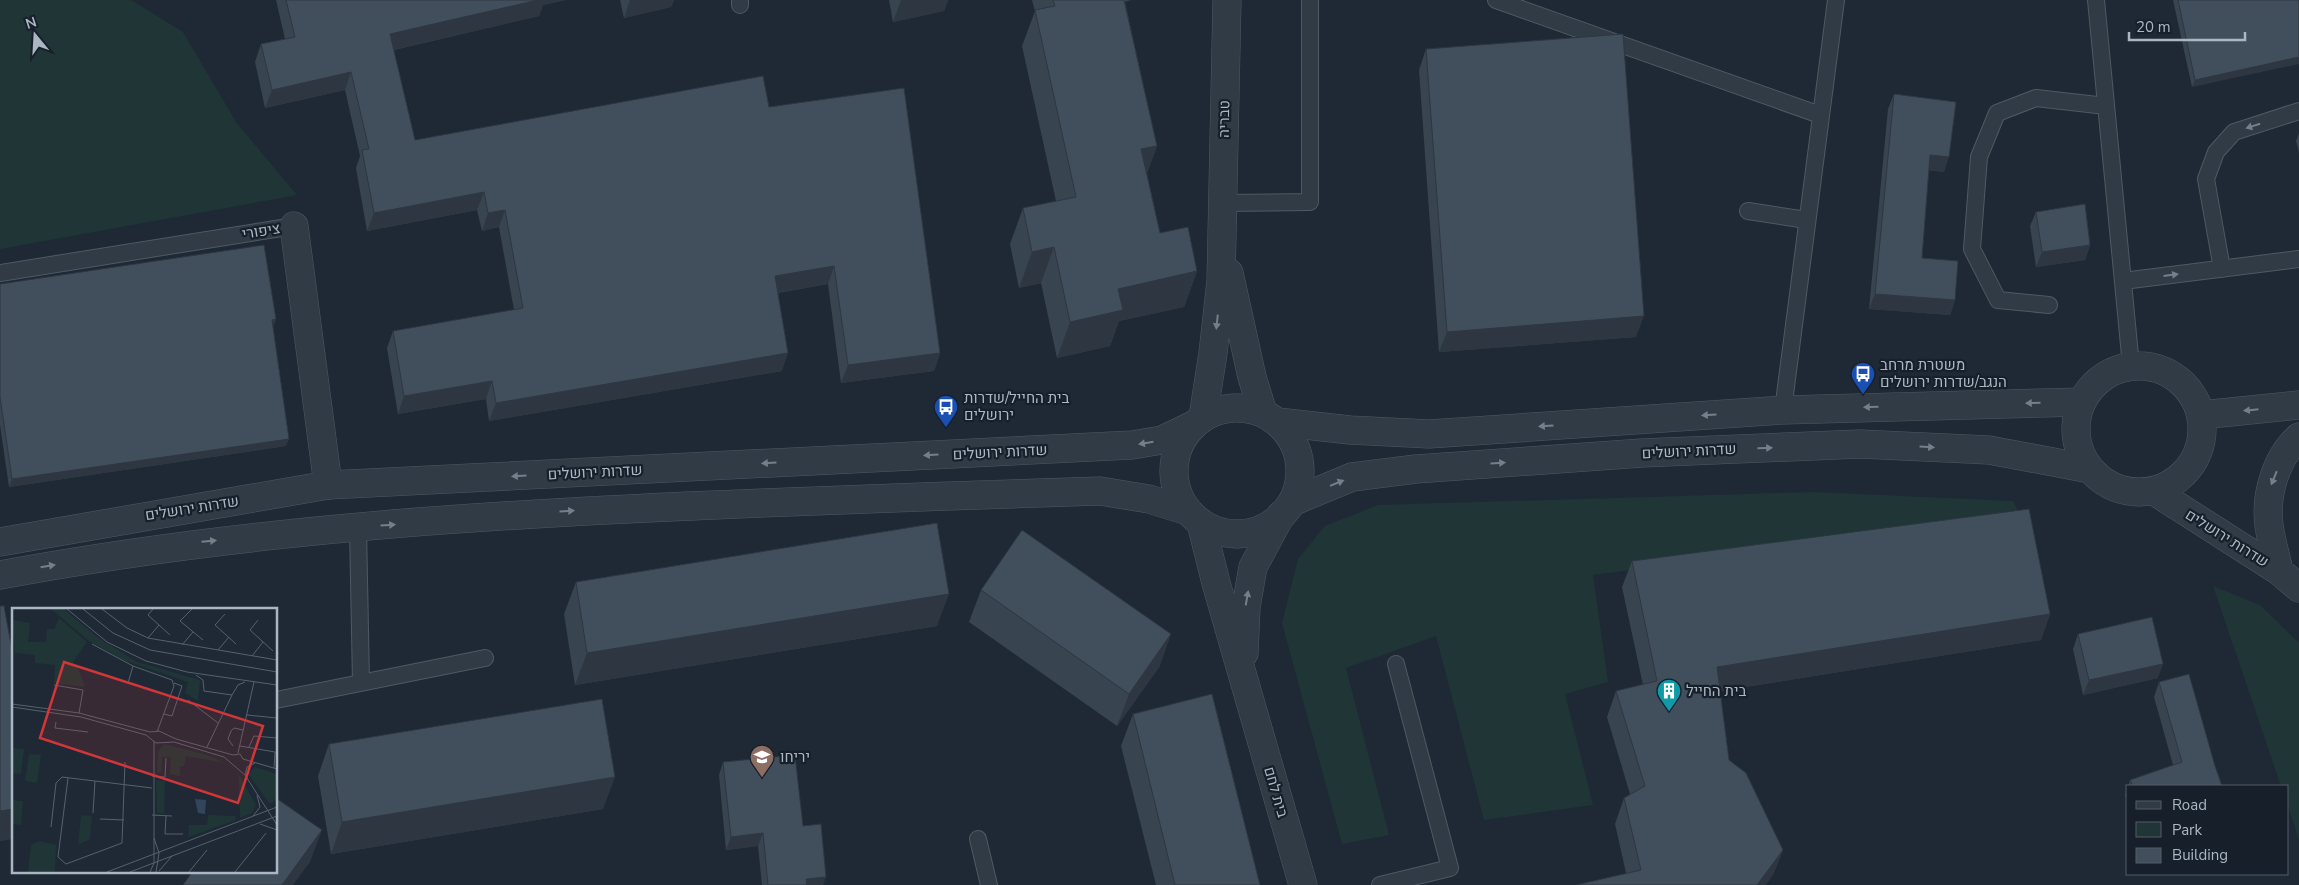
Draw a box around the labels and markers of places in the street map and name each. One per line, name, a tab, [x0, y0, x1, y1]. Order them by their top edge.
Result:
place label: משטרת מרחב הנגב/שדרות ירושלים	[1880, 355, 2007, 392]
bus stop icon: משטרת מרחב הנגב/שדרות ירושלים	[1850, 361, 1876, 395]
place label: בית החייל/שדרות ירושלים	[964, 388, 1070, 425]
bus stop icon: בית החייל/שדרות ירושלים	[933, 394, 959, 428]
building icon: בית החייל	[1656, 678, 1682, 712]
place label: בית החייל	[1686, 681, 1746, 701]
school or university icon: יריחו	[749, 744, 775, 778]
place label: יריחו	[780, 747, 810, 767]

